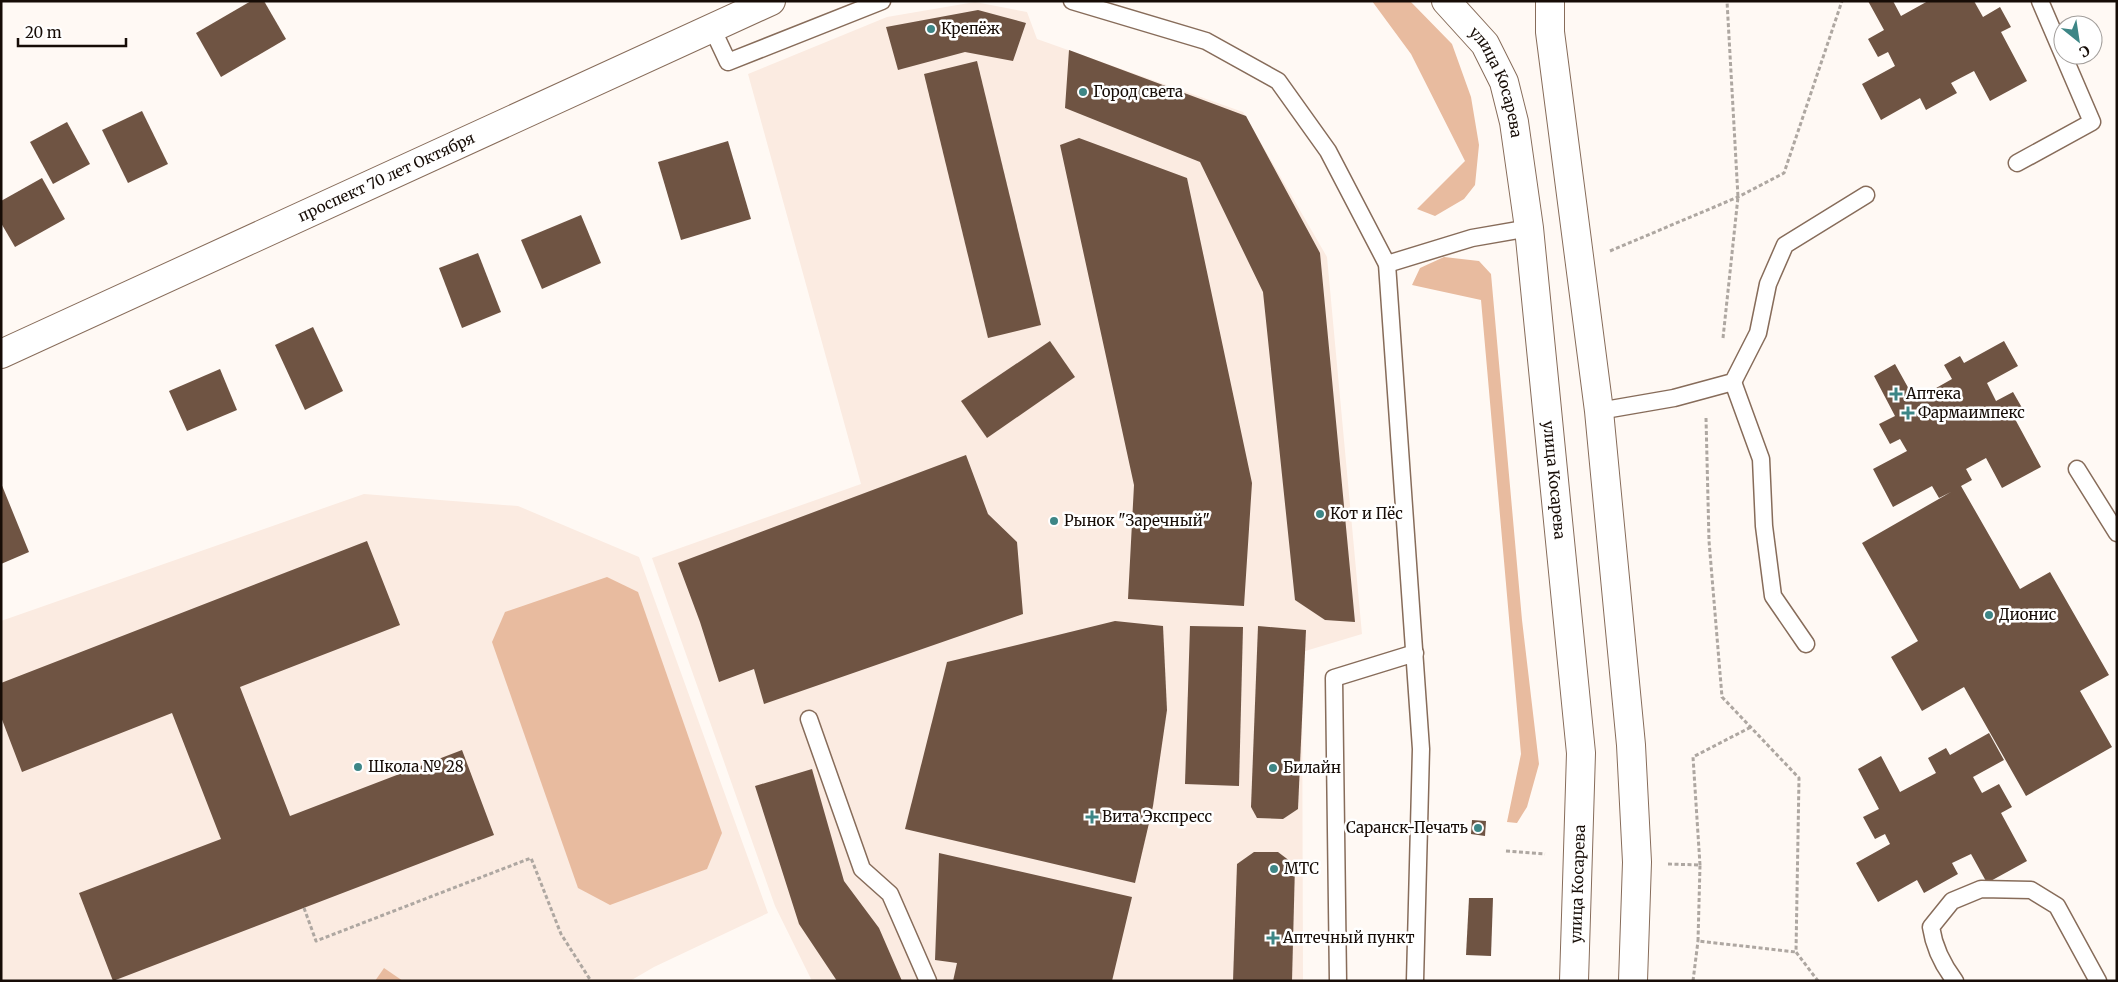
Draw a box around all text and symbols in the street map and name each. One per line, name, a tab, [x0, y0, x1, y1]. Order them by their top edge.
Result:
scale bar	[18, 15, 125, 47]
north arrow	[2053, 15, 2103, 65]
place label: Крепёж	[941, 19, 1000, 38]
text: 20 m	[25, 23, 62, 42]
marker: Крепёж	[925, 23, 937, 35]
street label: улица Косарева	[1465, 23, 1526, 139]
text: С	[2076, 41, 2093, 61]
place label: Город света	[1093, 82, 1183, 101]
marker: Город света	[1077, 86, 1089, 98]
street label: проспект 70 лет Октября	[295, 128, 478, 226]
place label: Аптека	[1905, 384, 1961, 403]
marker: Аптека	[1890, 388, 1902, 400]
place label: Фармаимпекс	[1918, 403, 2025, 422]
marker: Фармаимпекс	[1902, 407, 1914, 419]
street label: улица Косарева	[1539, 420, 1570, 540]
place label: Кот и Пёс	[1330, 504, 1403, 523]
marker: Кот и Пёс	[1314, 508, 1326, 520]
place label: Рынок "Заречный"	[1064, 511, 1210, 530]
marker: Рынок "Заречный"	[1048, 515, 1060, 527]
place label: Дионис	[1999, 605, 2057, 624]
marker: Дионис	[1983, 609, 1995, 621]
place label: Школа № 28	[368, 757, 464, 776]
place label: Билайн	[1283, 758, 1341, 777]
marker: Школа № 28	[352, 761, 364, 773]
marker: Билайн	[1267, 762, 1279, 774]
place label: Вита Экспресс	[1102, 807, 1212, 826]
marker: Вита Экспресс	[1086, 811, 1098, 823]
place label: Саранск-Печать	[1346, 818, 1468, 837]
marker: Саранск-Печать	[1472, 822, 1484, 834]
street label: улица Косарева	[1566, 824, 1589, 944]
place label: МТС	[1284, 859, 1319, 878]
marker: МТС	[1268, 863, 1280, 875]
place label: Аптечный пункт	[1282, 928, 1415, 947]
marker: Аптечный пункт	[1267, 932, 1279, 944]

